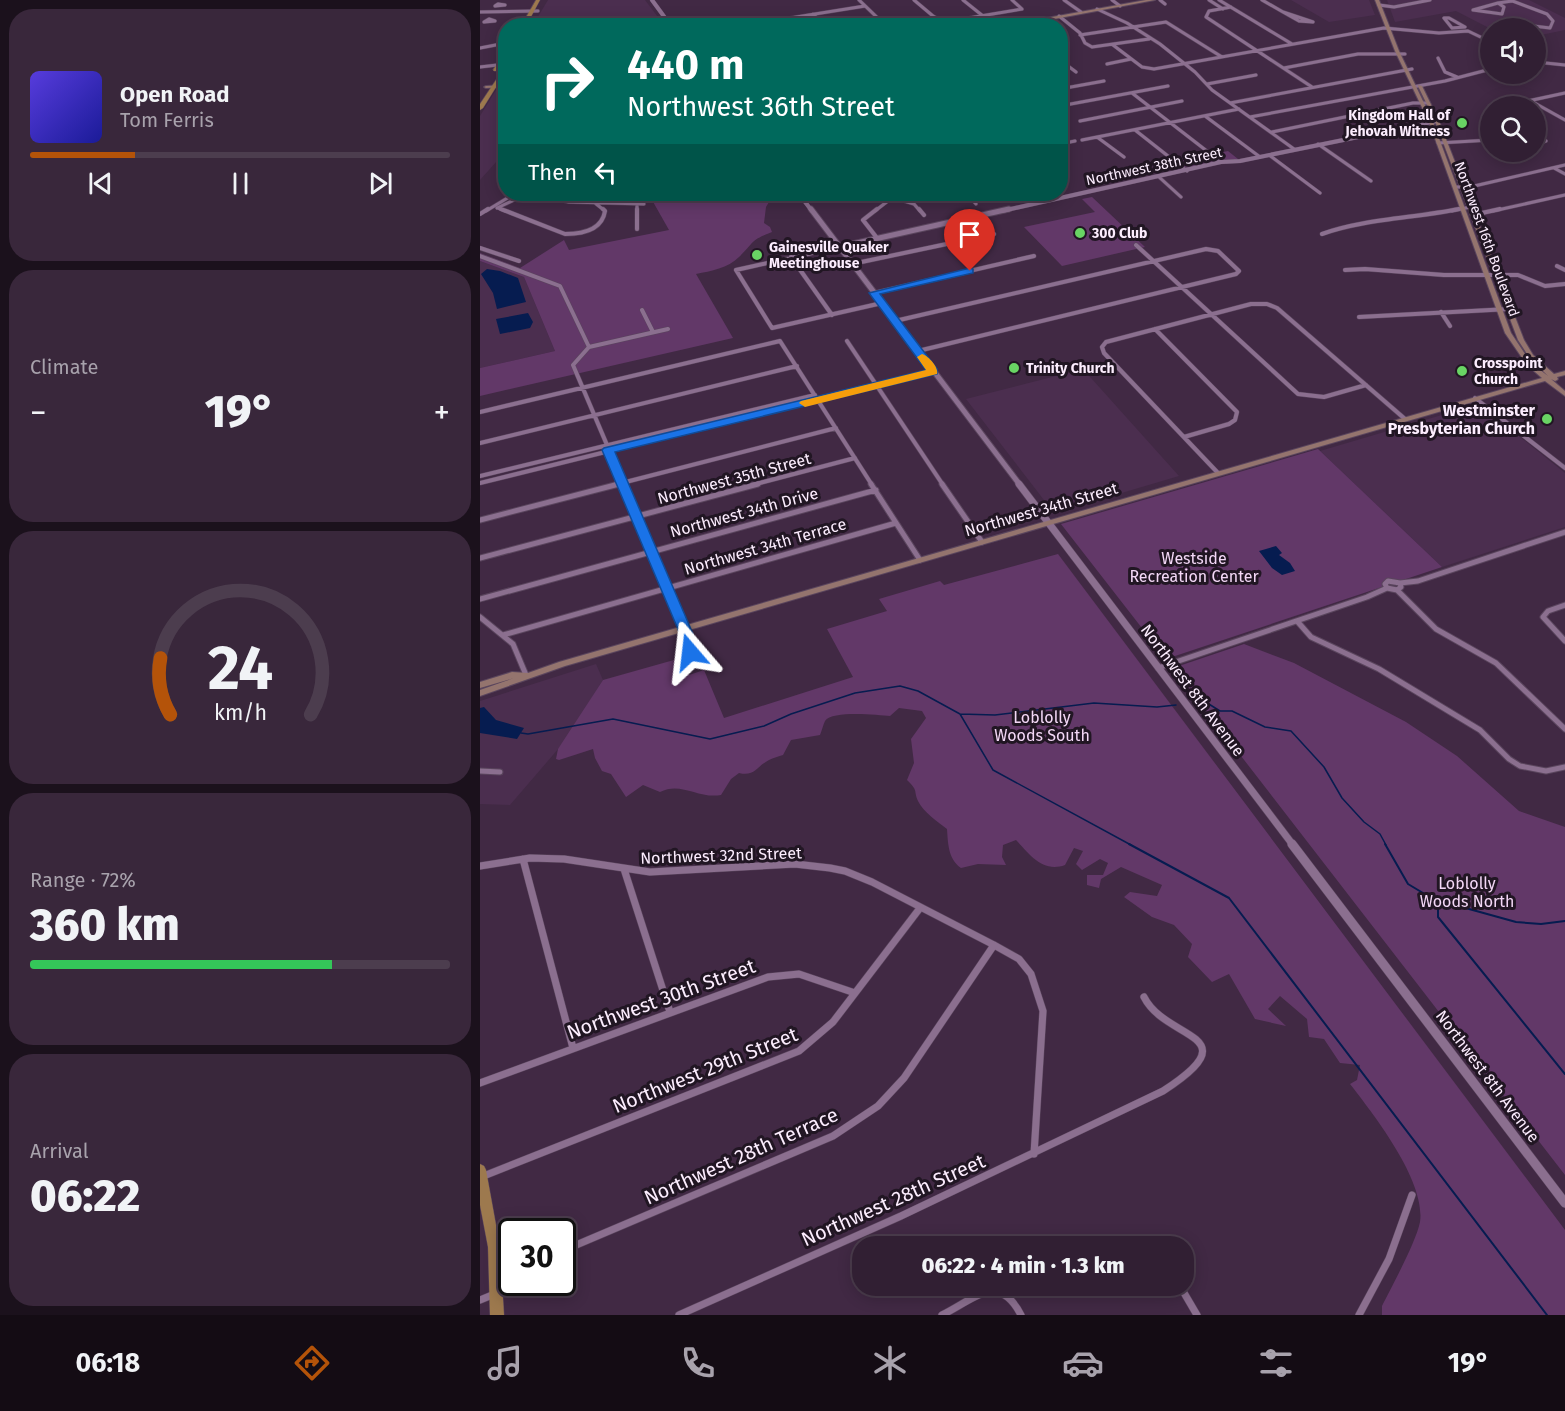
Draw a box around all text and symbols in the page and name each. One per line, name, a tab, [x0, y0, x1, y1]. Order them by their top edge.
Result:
map controls	[1480, 18, 1546, 162]
button: sound	[1480, 18, 1546, 84]
text: 440 m	[627, 40, 744, 90]
icon: right	[528, 42, 606, 120]
text: Open Road	[120, 81, 230, 108]
text: Northwest 36th Street	[627, 91, 895, 123]
button: search	[1480, 96, 1546, 162]
place label: Kingdom Hall of Jehovah Witness	[1344, 107, 1452, 140]
text: Tom Ferris	[120, 108, 214, 132]
marker: Kingdom Hall of Jehovah Witness	[1455, 116, 1469, 130]
street label: Northwest 38th Street	[1084, 144, 1225, 189]
icon: left	[589, 156, 622, 189]
text: Then	[528, 159, 577, 186]
street label: Northwest 16th Boulevard	[1451, 159, 1523, 319]
icon: previous	[84, 167, 117, 200]
icon: pause	[224, 167, 257, 200]
icon: next	[364, 167, 397, 200]
pin	[944, 209, 995, 271]
icon: arrive	[953, 218, 986, 251]
place label: 300 Club	[1091, 225, 1147, 242]
marker: 300 Club	[1073, 226, 1087, 240]
place label: Gainesville Quaker Meetinghouse	[769, 239, 889, 272]
marker: Gainesville Quaker Meetinghouse	[750, 248, 764, 262]
text: Climate	[30, 355, 98, 379]
place label: Crosspoint Church	[1474, 355, 1543, 388]
place label: Trinity Church	[1026, 360, 1115, 377]
marker: Trinity Church	[1007, 361, 1021, 375]
marker: Crosspoint Church	[1455, 364, 1469, 378]
text: 19°	[205, 385, 275, 439]
text: −	[30, 393, 47, 433]
text: +	[434, 393, 450, 433]
place label: Westminster Presbyterian Church	[1388, 401, 1536, 438]
marker: Westminster Presbyterian Church	[1540, 412, 1554, 426]
street label: Northwest 35th Street	[655, 449, 813, 508]
street label: Northwest 34th Street	[962, 478, 1120, 540]
street label: Northwest 34th Drive	[668, 484, 820, 541]
street label: Northwest 34th Terrace	[682, 514, 848, 579]
park label: Westside Recreation Center	[1129, 549, 1259, 586]
position arrow	[658, 620, 722, 684]
street label: Northwest 8th Avenue	[1137, 620, 1249, 760]
text: 24	[207, 631, 273, 706]
text: km/h	[213, 700, 267, 726]
park label: Loblolly Woods South	[994, 708, 1090, 745]
street label: Northwest 32nd Street	[640, 843, 802, 868]
text: Range · 72%	[30, 868, 136, 892]
park label: Loblolly Woods North	[1420, 874, 1514, 911]
text: 360 km	[30, 898, 180, 952]
street label: Northwest 30th Street	[564, 953, 759, 1044]
street label: Northwest 8th Avenue	[1432, 1006, 1544, 1146]
street label: Northwest 29th Street	[609, 1022, 802, 1118]
street label: Northwest 28th Terrace	[640, 1102, 842, 1210]
text: Arrival	[30, 1139, 89, 1163]
street label: Northwest 28th Street	[797, 1148, 989, 1251]
text: 06:22	[30, 1169, 140, 1223]
speed limit sign: 30	[498, 1218, 576, 1296]
text: 06:22 · 4 min · 1.3 km	[921, 1252, 1125, 1279]
icon: directions	[291, 1342, 333, 1384]
icon: music	[484, 1342, 526, 1384]
icon: phone	[677, 1342, 719, 1384]
icon: climate	[869, 1342, 911, 1384]
icon: car	[1062, 1342, 1104, 1384]
icon: filters	[1255, 1342, 1297, 1384]
text: 06:18	[75, 1347, 140, 1379]
text: 19°	[1448, 1347, 1490, 1379]

